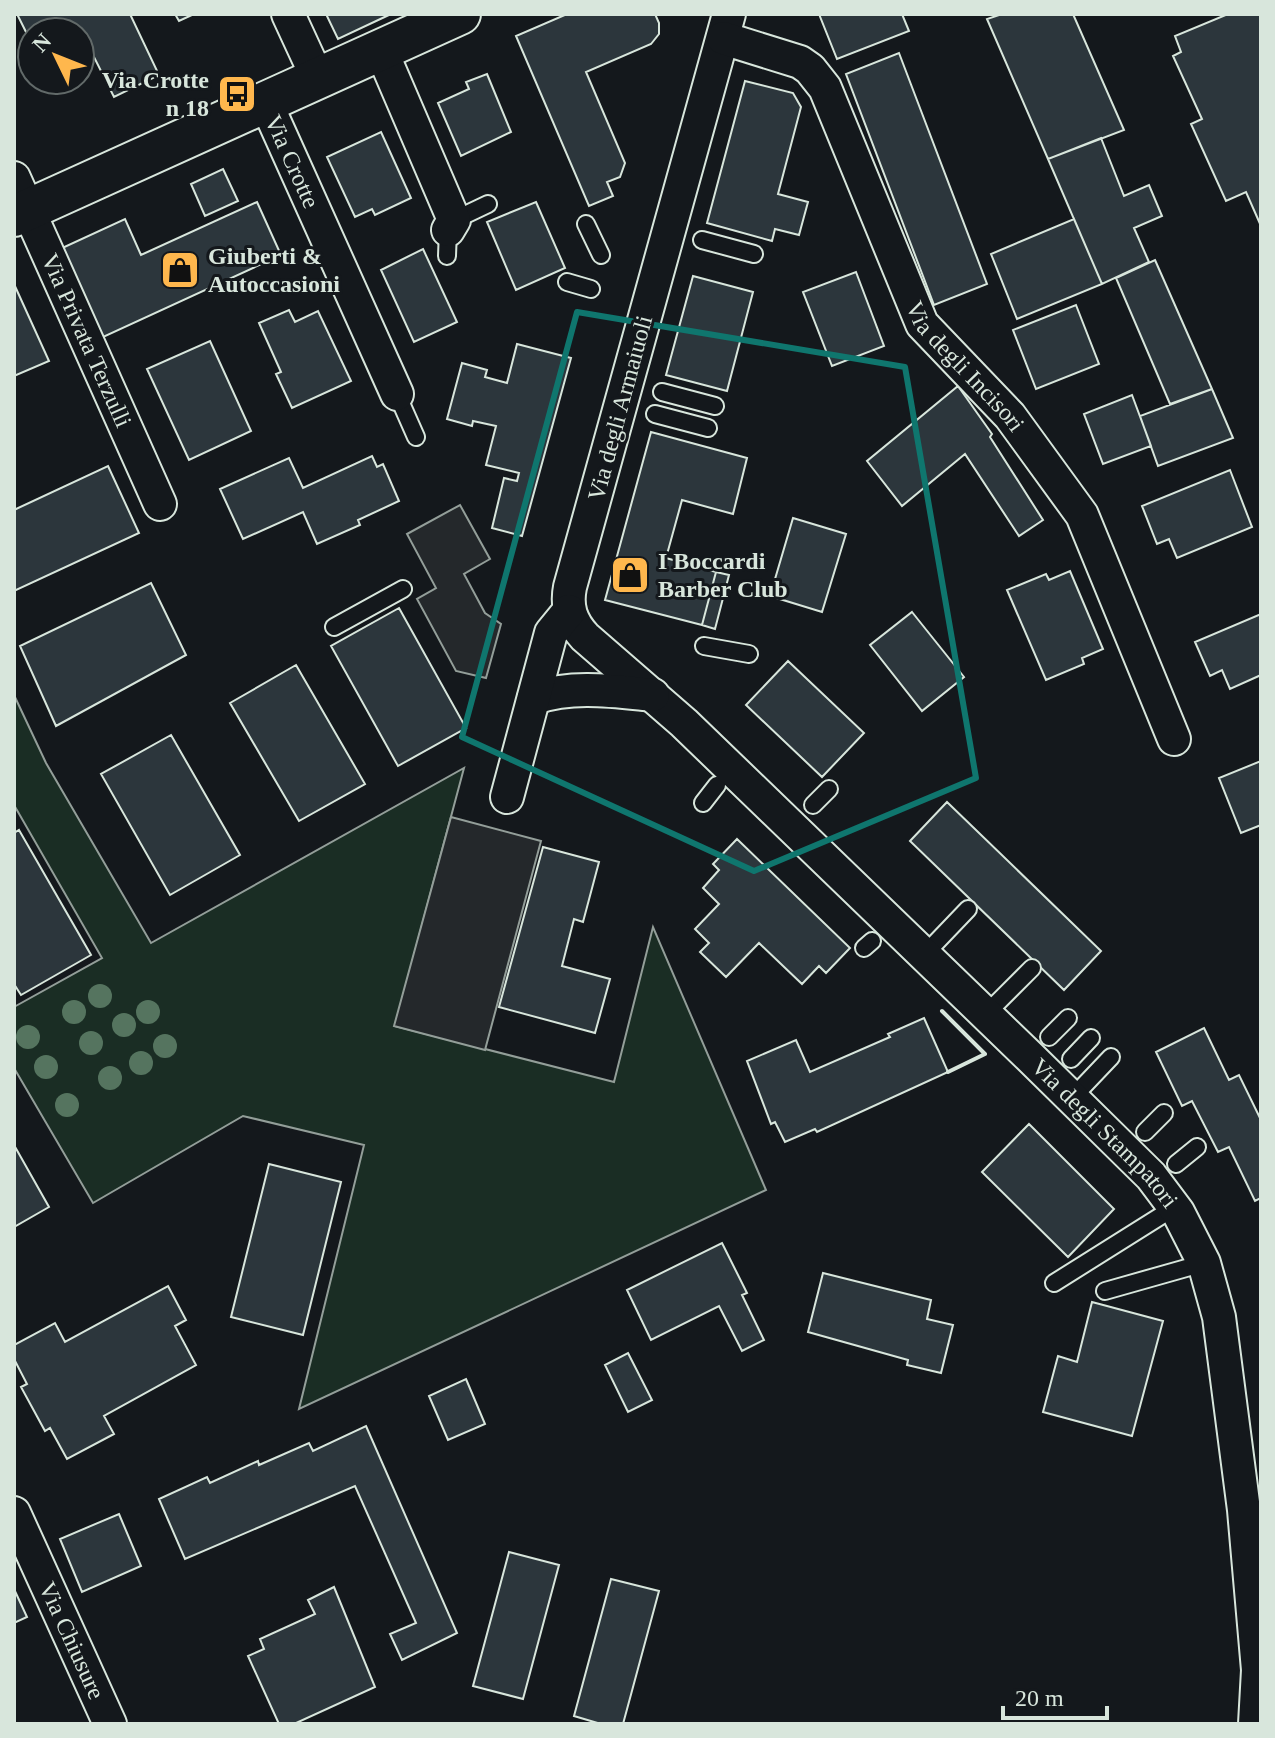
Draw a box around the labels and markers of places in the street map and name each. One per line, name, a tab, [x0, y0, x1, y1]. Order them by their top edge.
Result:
place label: Via Crotte n 18	[102, 67, 209, 121]
bus stop icon: Via Crotte n 18	[216, 73, 258, 115]
place label: Giuberti & Autoccasioni	[208, 243, 340, 297]
shop icon: Giuberti & Autoccasioni	[159, 249, 201, 291]
place label: I Boccardi Barber Club	[658, 548, 788, 602]
shop icon: I Boccardi Barber Club	[609, 554, 651, 596]

